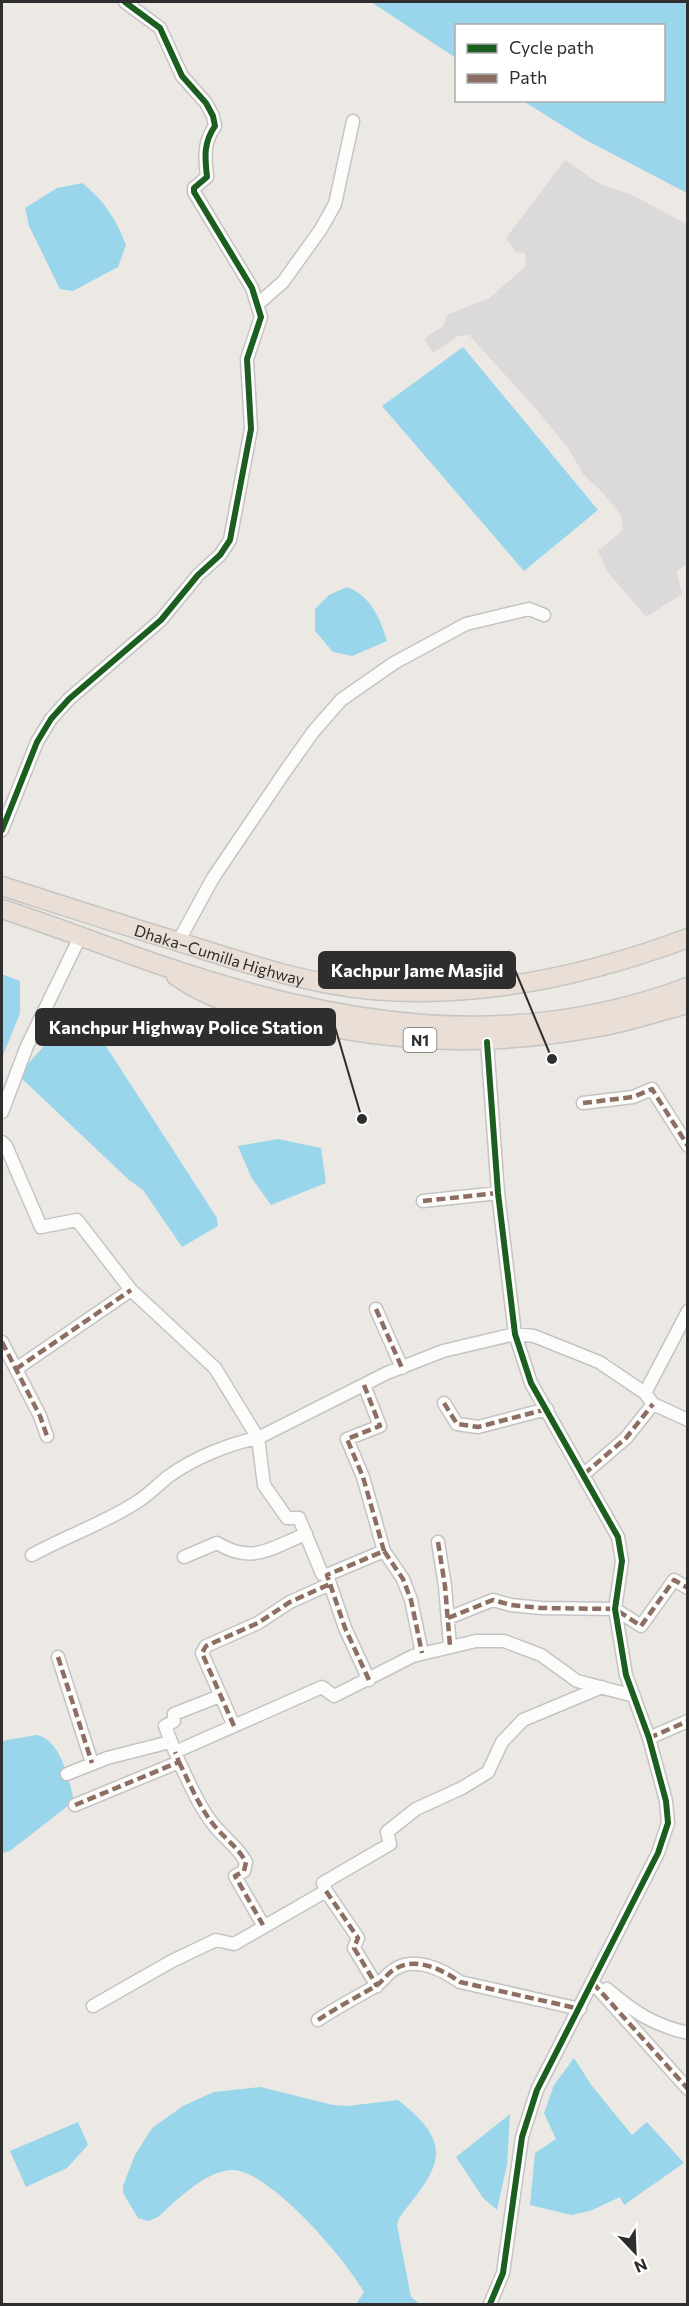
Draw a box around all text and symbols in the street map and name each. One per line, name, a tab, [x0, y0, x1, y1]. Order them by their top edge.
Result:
legend	[455, 24, 665, 102]
text: Cycle path	[509, 36, 594, 58]
text: Path	[509, 66, 547, 88]
street label: Dhaka–Cumilla Highway	[132, 919, 306, 988]
callout: Kachpur Jame Masjid	[319, 952, 515, 988]
text: Kachpur Jame Masjid	[331, 959, 503, 981]
callout: Kanchpur Highway Police Station	[36, 1009, 335, 1045]
text: Kanchpur Highway Police Station	[49, 1016, 323, 1038]
road number: N1	[404, 1028, 436, 1052]
north arrow	[605, 2222, 665, 2282]
text: N	[632, 2255, 650, 2277]

